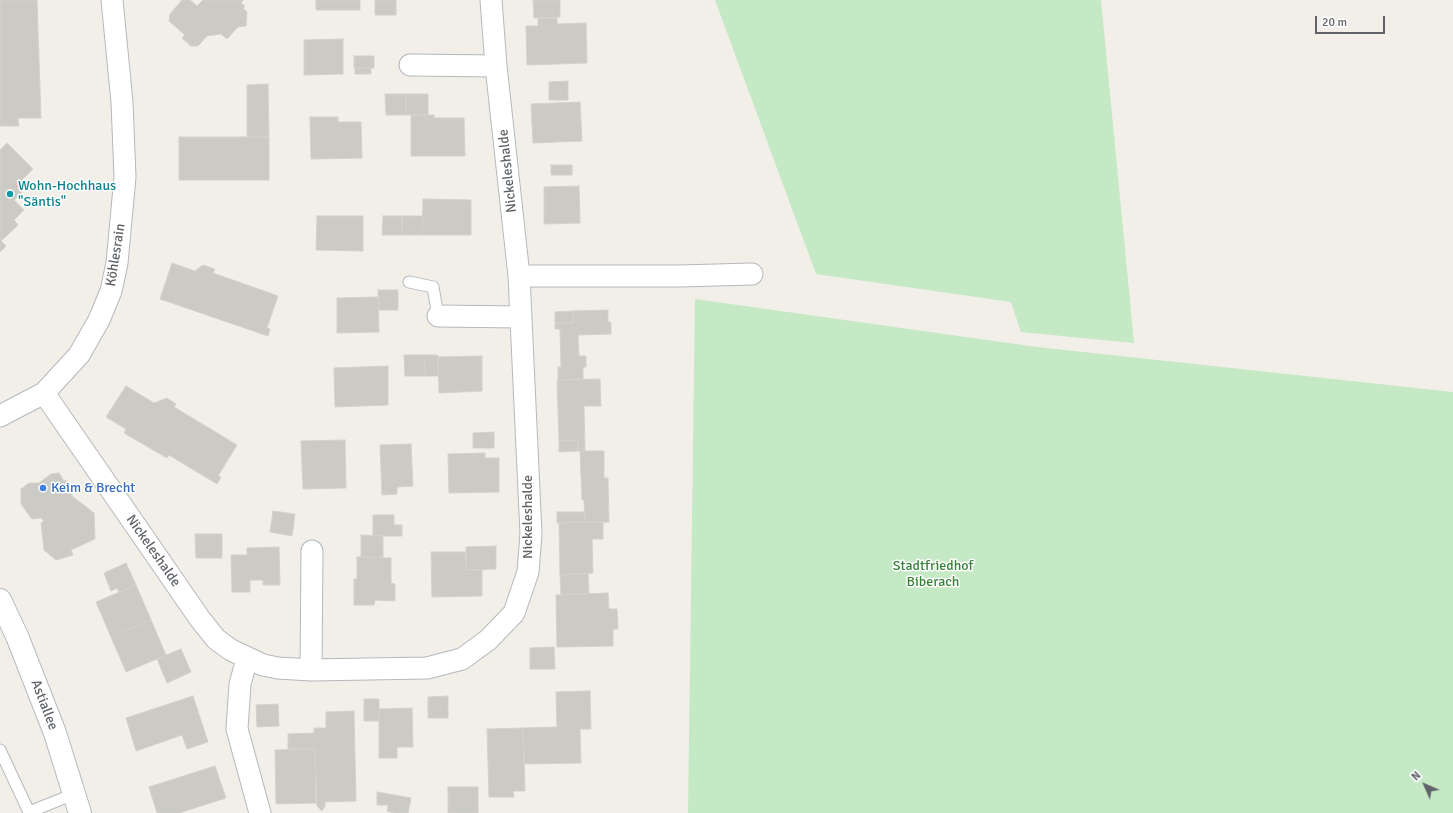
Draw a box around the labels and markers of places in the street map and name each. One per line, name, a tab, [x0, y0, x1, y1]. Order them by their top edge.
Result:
place label: Wohn-Hochhaus "Säntis"	[18, 178, 116, 210]
marker: Wohn-Hochhaus "Säntis"	[5, 189, 15, 199]
place label: Keim & Brecht	[51, 480, 135, 496]
marker: Keim & Brecht	[38, 483, 48, 493]

